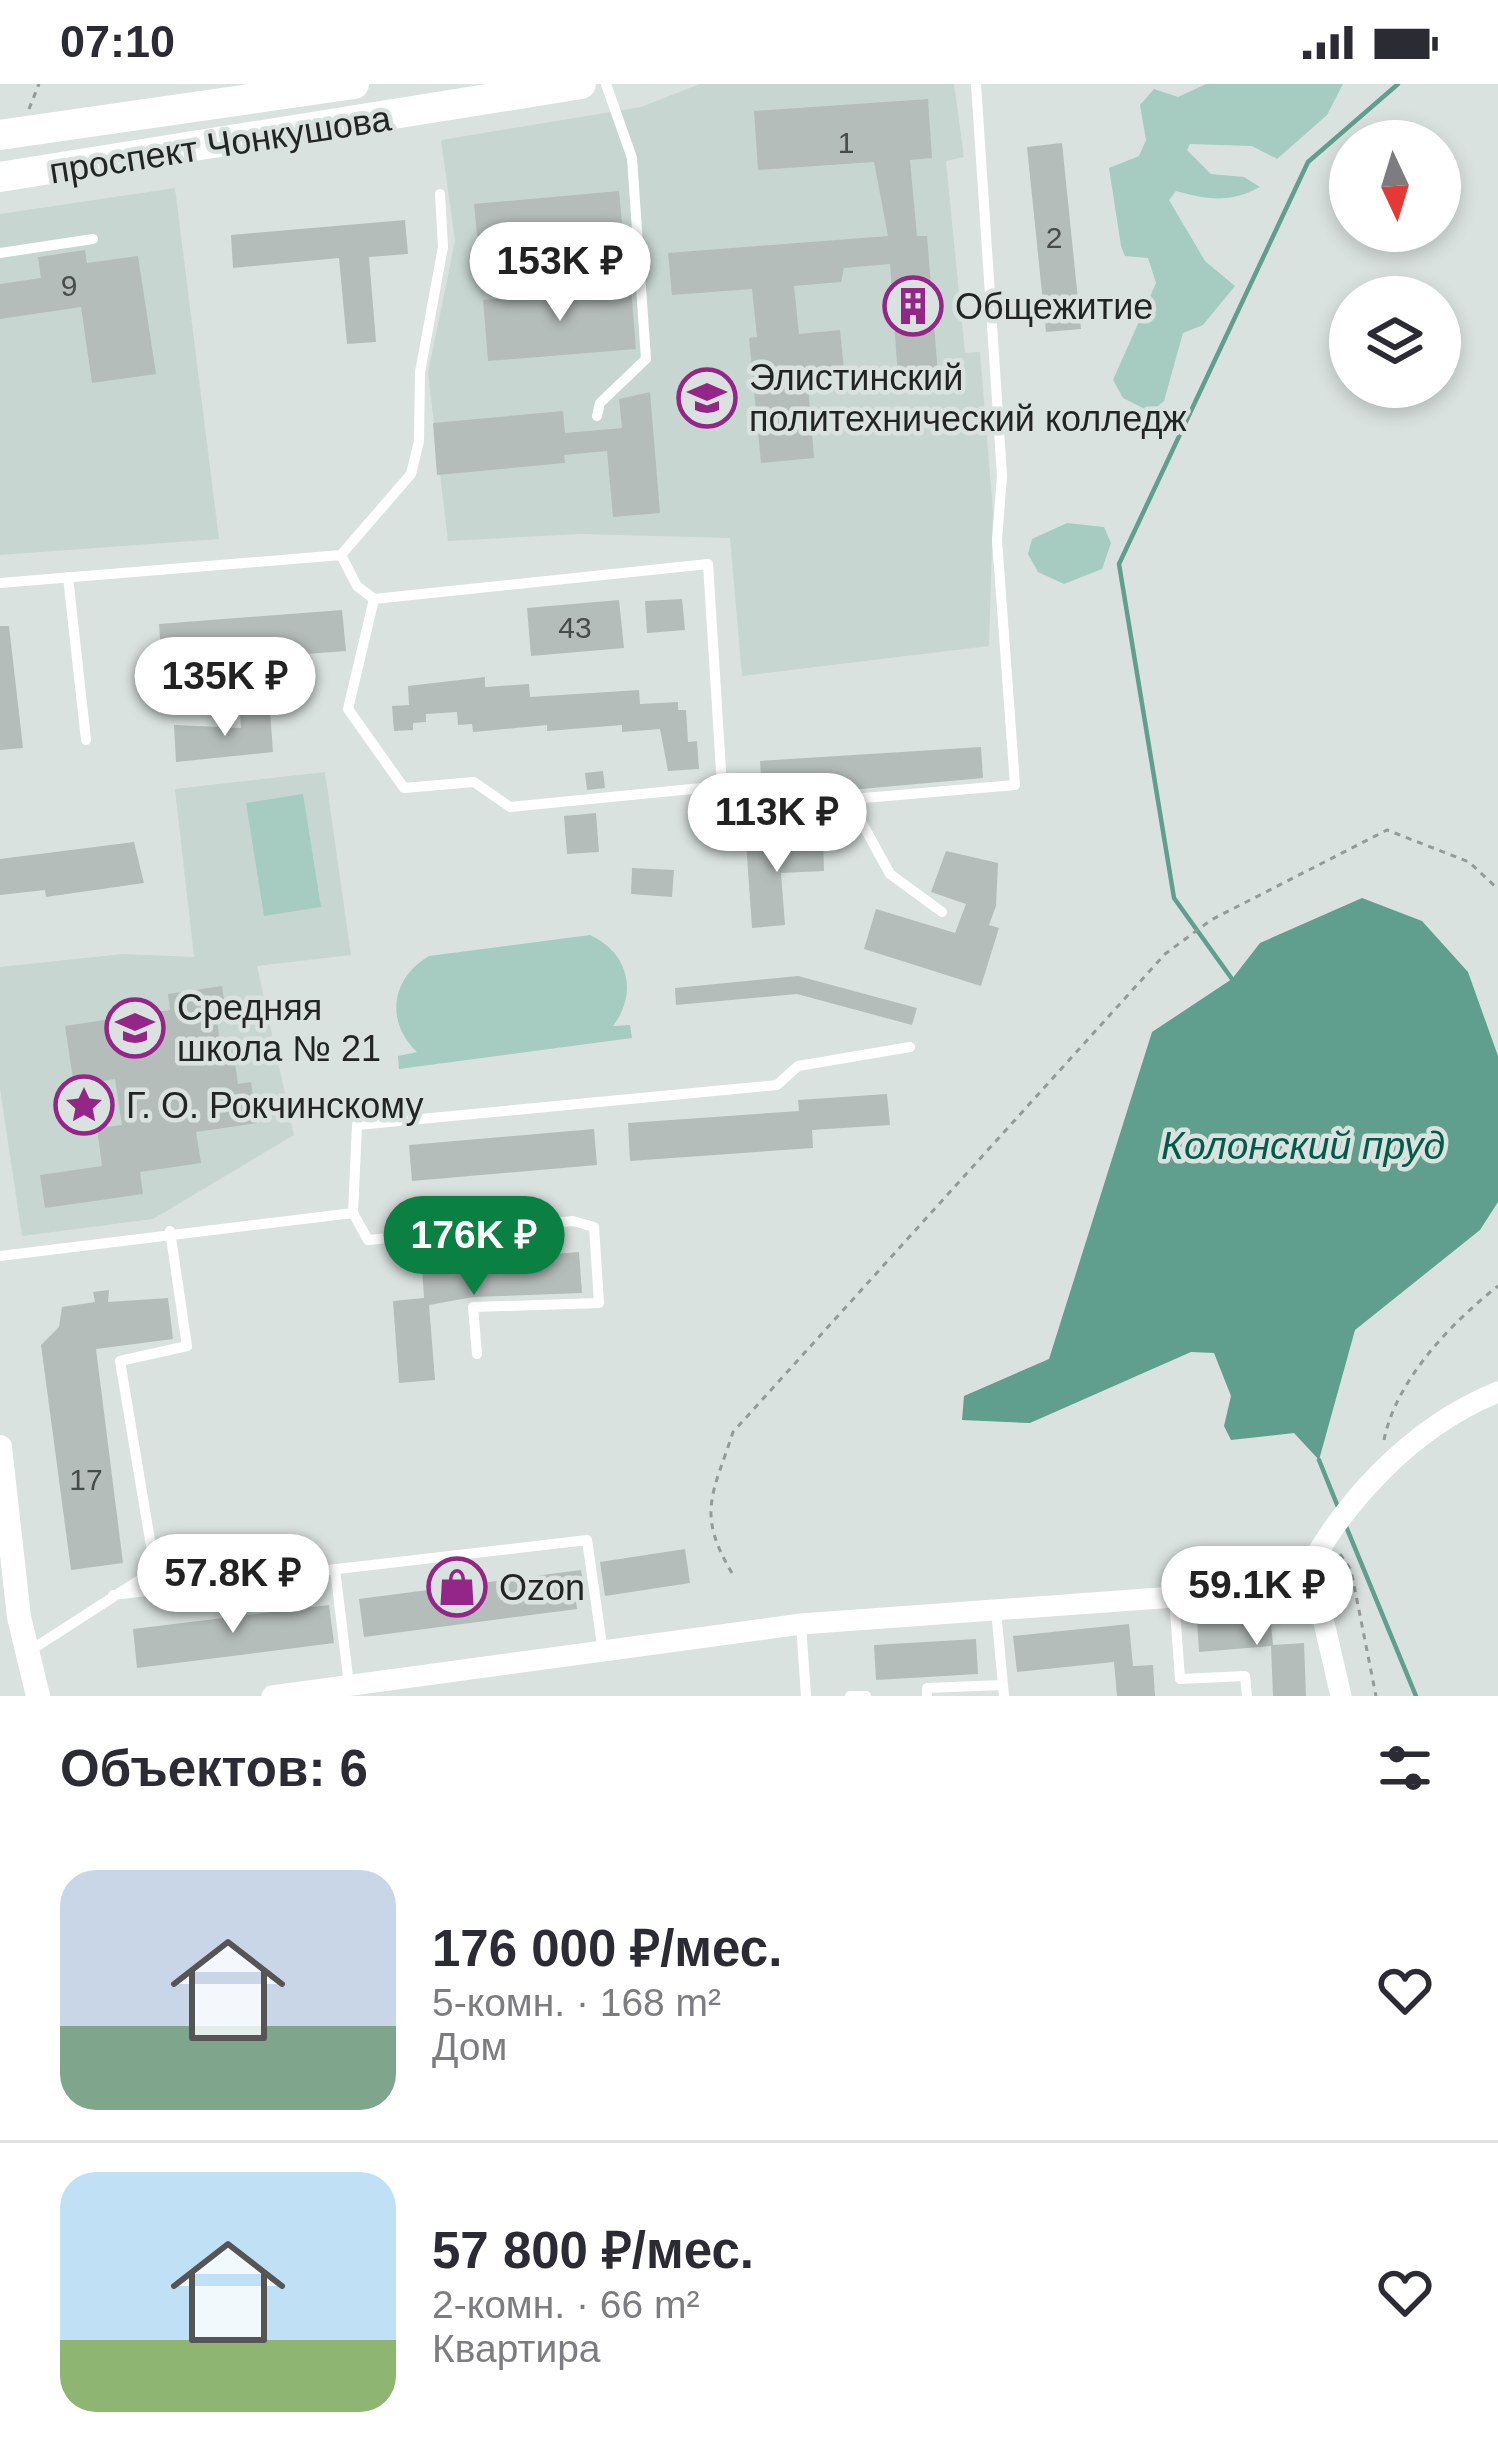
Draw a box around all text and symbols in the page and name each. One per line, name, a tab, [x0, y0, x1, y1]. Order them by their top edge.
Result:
text: 07:10	[60, 16, 175, 67]
street label: проспект Чонкушова	[46, 97, 395, 192]
north arrow	[1329, 120, 1461, 252]
map controls	[1329, 120, 1461, 408]
house number: 1	[838, 126, 854, 159]
house number: 2	[1046, 221, 1062, 254]
pin: 153K ₽	[462, 222, 658, 324]
text: 153K ₽	[497, 239, 623, 282]
house number: 9	[61, 269, 77, 302]
building icon: Общежитие	[882, 275, 944, 337]
button: layers	[1329, 276, 1461, 408]
place label: Общежитие	[955, 286, 1153, 327]
place label: Элистинский политехнический колледж	[749, 357, 1187, 439]
school or university icon: Элистинский политехнический колледж	[676, 367, 738, 429]
house number: 43	[558, 611, 592, 644]
pin: 135K ₽	[127, 637, 323, 739]
text: 135K ₽	[162, 654, 288, 697]
pin: 113K ₽	[679, 773, 875, 875]
text: 113K ₽	[715, 790, 839, 833]
place label: Средняя школа № 21	[177, 987, 381, 1069]
school or university icon: Средняя школа № 21	[104, 997, 166, 1059]
place icon: Г. О. Рокчинскому	[53, 1074, 115, 1136]
place label: Г. О. Рокчинскому	[126, 1085, 423, 1126]
water label: Колонский пруд	[1161, 1124, 1445, 1167]
pin: 176K ₽	[376, 1196, 572, 1298]
text: 176K ₽	[411, 1213, 537, 1256]
house number: 17	[69, 1463, 103, 1496]
pin: 57.8K ₽	[122, 1534, 344, 1636]
pin: 59.1K ₽	[1146, 1546, 1368, 1648]
text: 57.8K ₽	[164, 1551, 302, 1594]
shop icon: Ozon	[426, 1556, 488, 1618]
text: 59.1K ₽	[1188, 1563, 1326, 1606]
place label: Ozon	[499, 1567, 585, 1608]
icon: filters	[1372, 1735, 1438, 1801]
text: Объектов: 6	[60, 1740, 368, 1797]
icon: home	[156, 1918, 300, 2062]
text: 176 000 ₽/мес.	[432, 1920, 782, 1977]
icon: heart	[1372, 1957, 1438, 2023]
text: 5-комн. · 168 m²	[432, 1981, 721, 2024]
text: Дом	[432, 2025, 507, 2068]
icon: home	[156, 2220, 300, 2364]
text: 57 800 ₽/мес.	[432, 2222, 754, 2279]
icon: heart	[1372, 2259, 1438, 2325]
text: 2-комн. · 66 m²	[432, 2283, 699, 2326]
text: Квартира	[432, 2327, 601, 2370]

